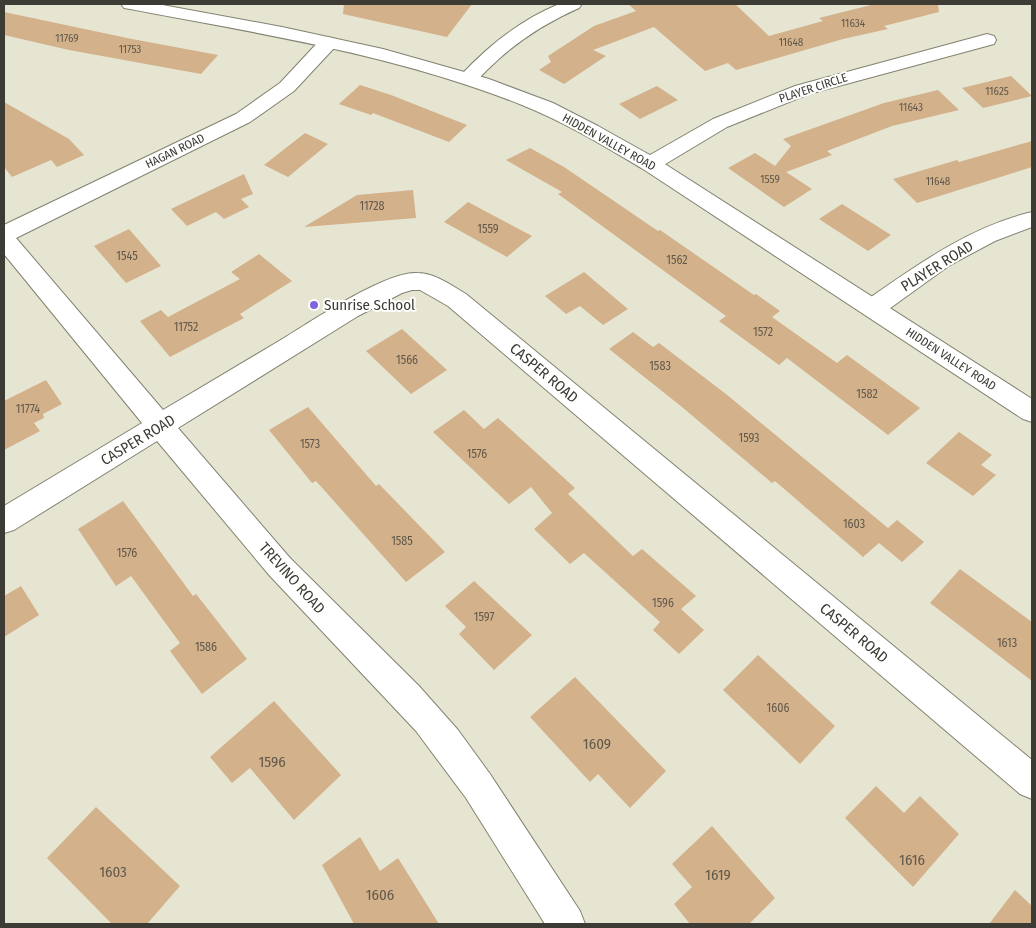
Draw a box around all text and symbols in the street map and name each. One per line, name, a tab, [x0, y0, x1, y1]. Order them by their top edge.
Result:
house number: 11634	[841, 17, 866, 30]
house number: 11769	[55, 32, 79, 45]
house number: 11648	[779, 36, 804, 49]
house number: 11753	[119, 43, 141, 56]
street label: PLAYER CIRCLE	[777, 70, 849, 106]
house number: 11625	[985, 85, 1009, 98]
house number: 11643	[899, 101, 923, 114]
street label: HIDDEN VALLEY ROAD	[560, 111, 658, 173]
street label: HAGAN ROAD	[143, 131, 207, 171]
house number: 1559	[760, 173, 780, 186]
house number: 11648	[926, 175, 951, 188]
house number: 11728	[359, 199, 385, 213]
house number: 1559	[477, 222, 499, 236]
street label: PLAYER ROAD	[898, 237, 976, 295]
house number: 1545	[116, 249, 138, 263]
house number: 1562	[666, 253, 688, 267]
place label: Sunrise School	[324, 296, 415, 314]
marker: Sunrise School	[308, 299, 320, 311]
house number: 11752	[174, 320, 198, 334]
house number: 1572	[753, 325, 773, 339]
street label: HIDDEN VALLEY ROAD	[903, 325, 999, 393]
street label: CASPER ROAD	[506, 339, 582, 407]
house number: 1566	[396, 353, 418, 367]
house number: 1583	[649, 359, 671, 373]
house number: 1582	[856, 387, 878, 401]
house number: 11774	[16, 402, 40, 416]
street label: CASPER ROAD	[98, 411, 178, 469]
house number: 1593	[738, 431, 760, 445]
house number: 1573	[300, 437, 320, 451]
house number: 1576	[467, 447, 487, 461]
house number: 1603	[843, 517, 865, 531]
house number: 1585	[391, 534, 413, 548]
street label: TREVINO ROAD	[255, 539, 329, 617]
house number: 1576	[117, 546, 137, 560]
house number: 1596	[652, 596, 674, 610]
street label: CASPER ROAD	[816, 599, 892, 667]
house number: 1597	[474, 610, 494, 624]
house number: 1613	[997, 636, 1017, 650]
house number: 1586	[195, 640, 217, 654]
house number: 1606	[767, 701, 789, 715]
house number: 1609	[583, 735, 611, 753]
house number: 1596	[258, 753, 286, 771]
house number: 1616	[899, 851, 925, 869]
house number: 1603	[99, 863, 127, 881]
house number: 1619	[705, 866, 731, 884]
house number: 1606	[366, 886, 394, 904]

